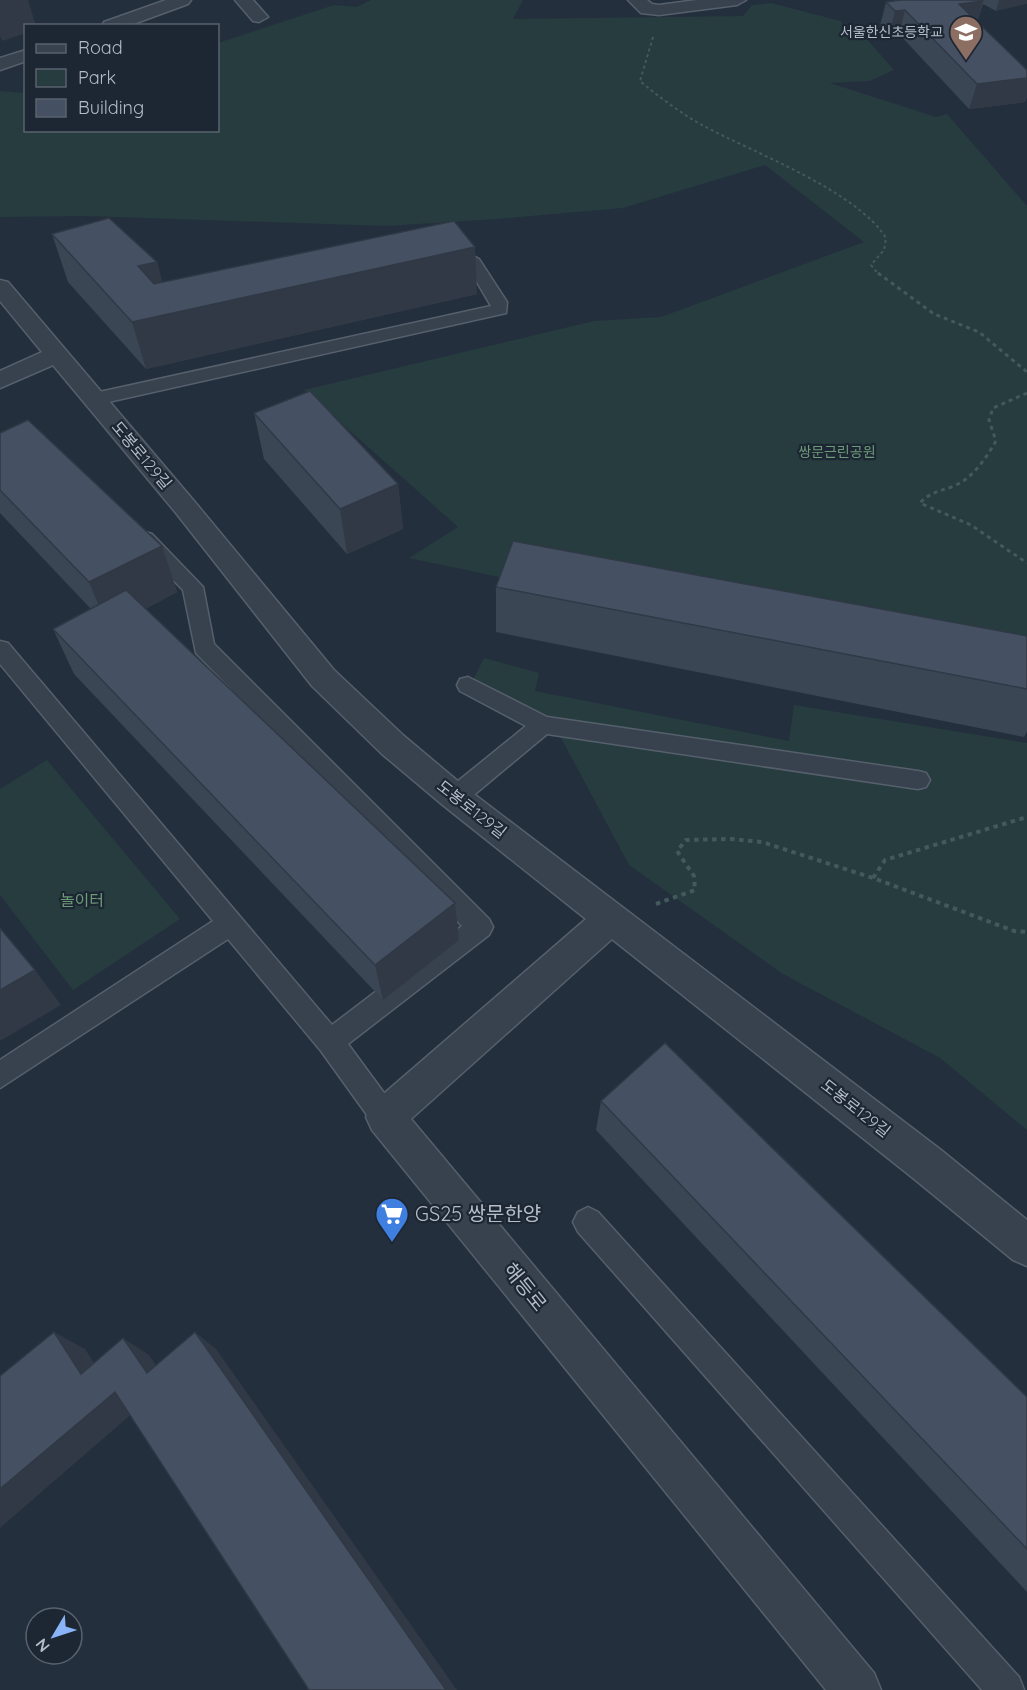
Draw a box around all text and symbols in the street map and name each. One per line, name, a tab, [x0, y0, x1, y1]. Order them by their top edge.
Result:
school or university icon: 서울한신초등학교	[948, 14, 984, 61]
place label: 서울한신초등학교	[840, 23, 943, 41]
legend	[24, 24, 219, 132]
text: Road	[78, 36, 123, 59]
text: Park	[78, 66, 116, 89]
text: Building	[78, 96, 144, 119]
street label: 도봉로129길	[108, 417, 176, 493]
park label: 쌍문근린공원	[798, 443, 876, 461]
street label: 도봉로129길	[433, 776, 511, 842]
park label: 놀이터	[60, 890, 104, 910]
street label: 도봉로129길	[817, 1075, 895, 1141]
supermarket icon: GS25 쌍문한양	[374, 1196, 410, 1243]
place label: GS25 쌍문한양	[415, 1201, 541, 1226]
street label: 해등로	[498, 1257, 552, 1316]
north arrow	[24, 1606, 84, 1666]
text: N	[31, 1635, 54, 1656]

